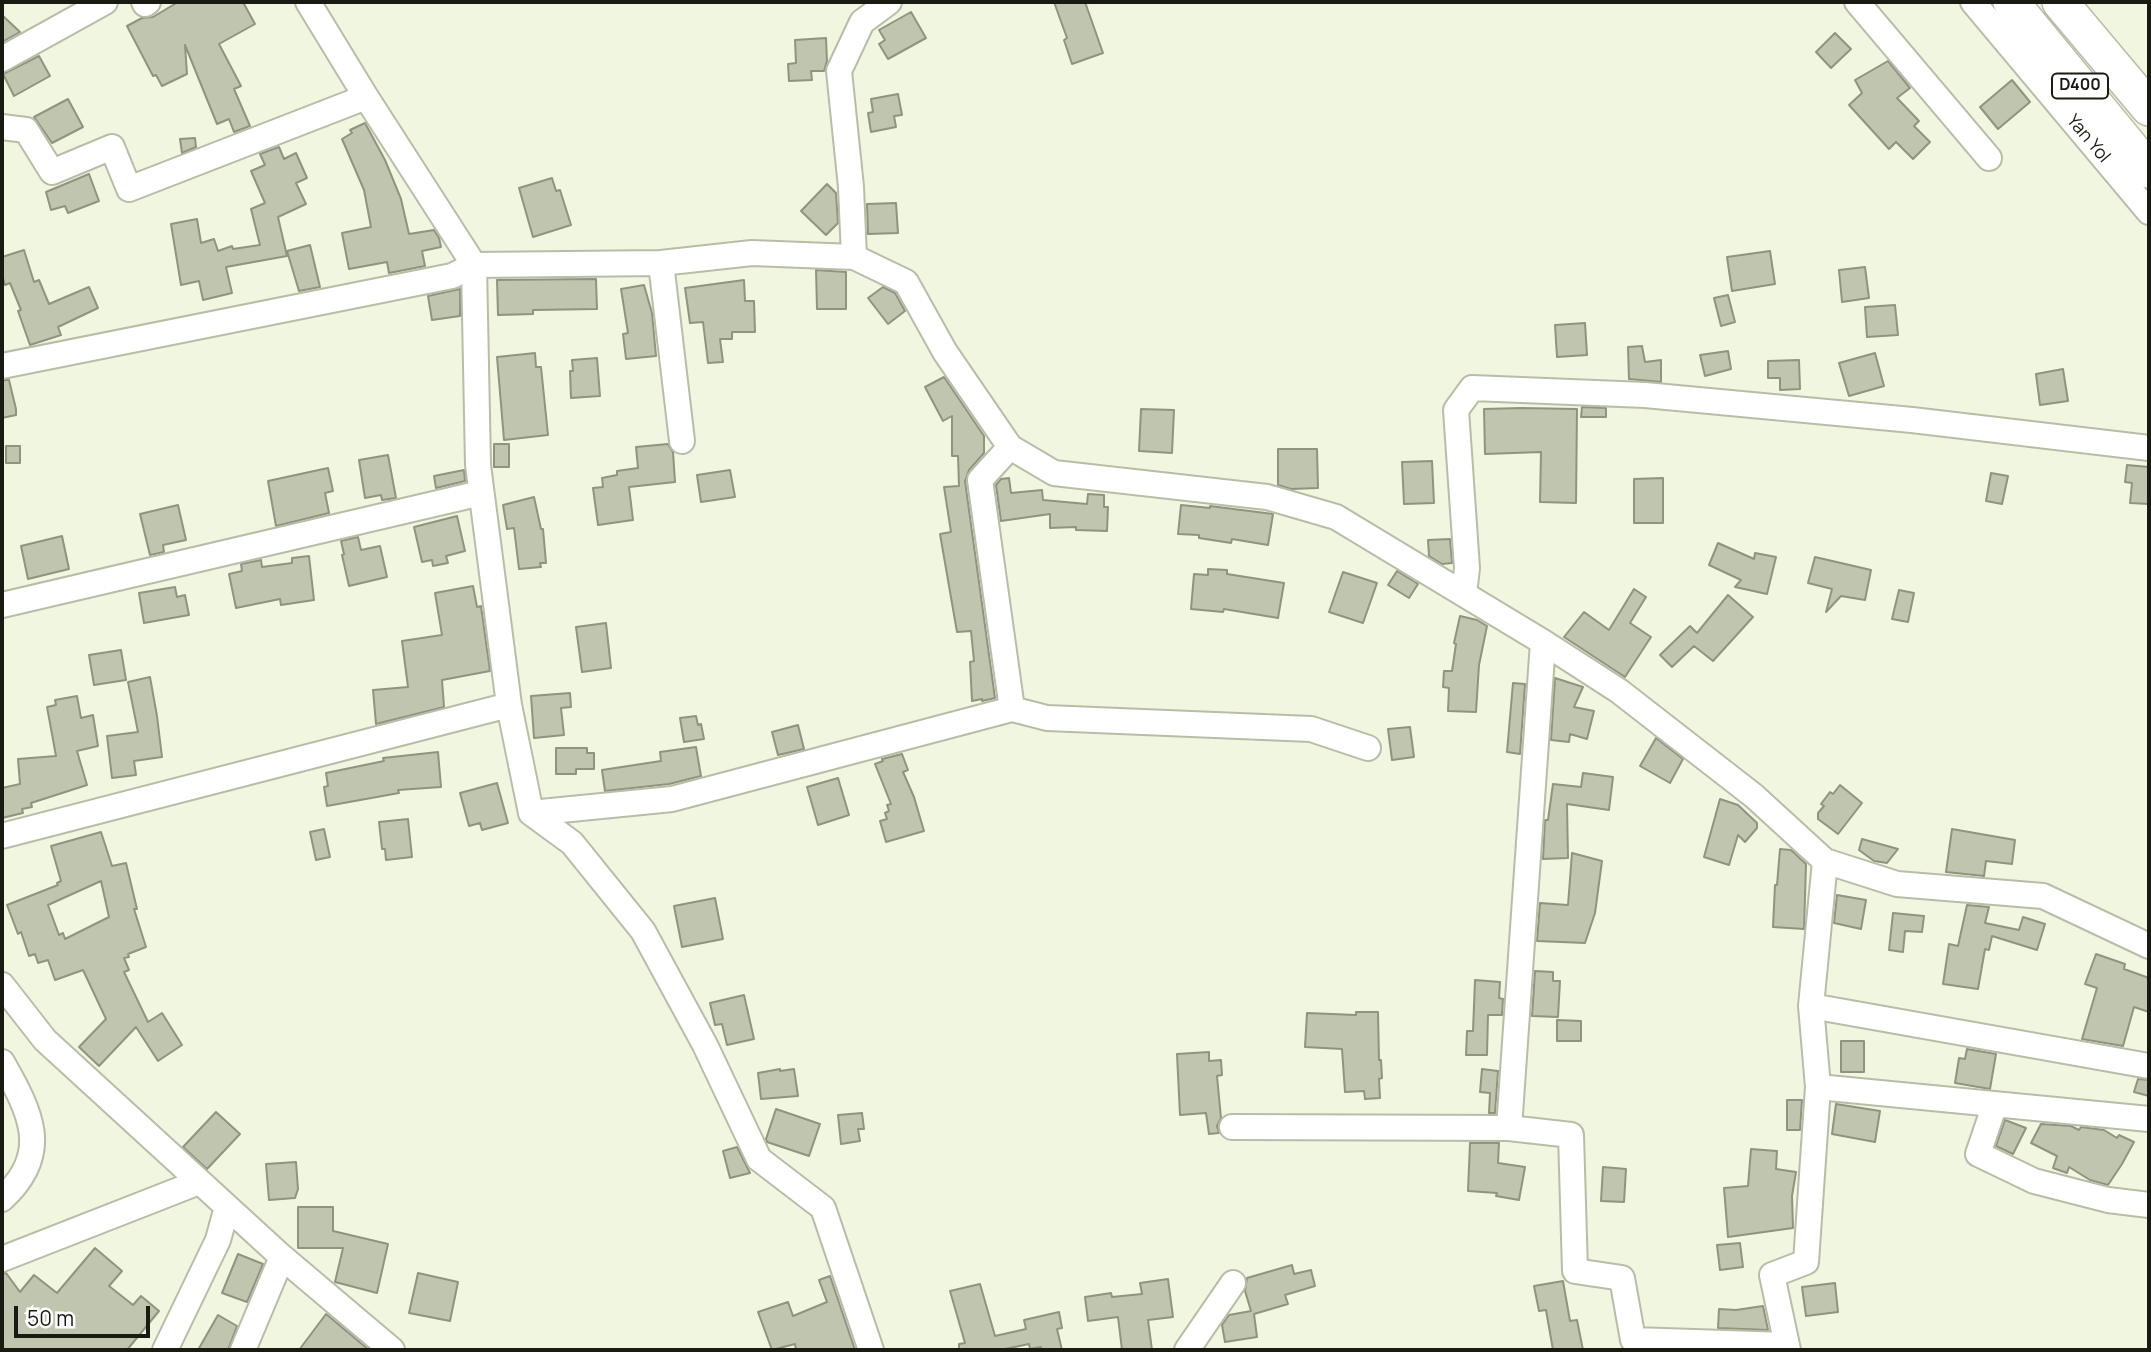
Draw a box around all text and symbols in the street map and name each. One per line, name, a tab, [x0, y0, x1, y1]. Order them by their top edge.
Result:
road number: D400	[2052, 74, 2108, 99]
street label: Yan Yol	[2062, 111, 2114, 167]
scale bar	[18, 1292, 154, 1336]
text: 50 m	[27, 1304, 74, 1332]

